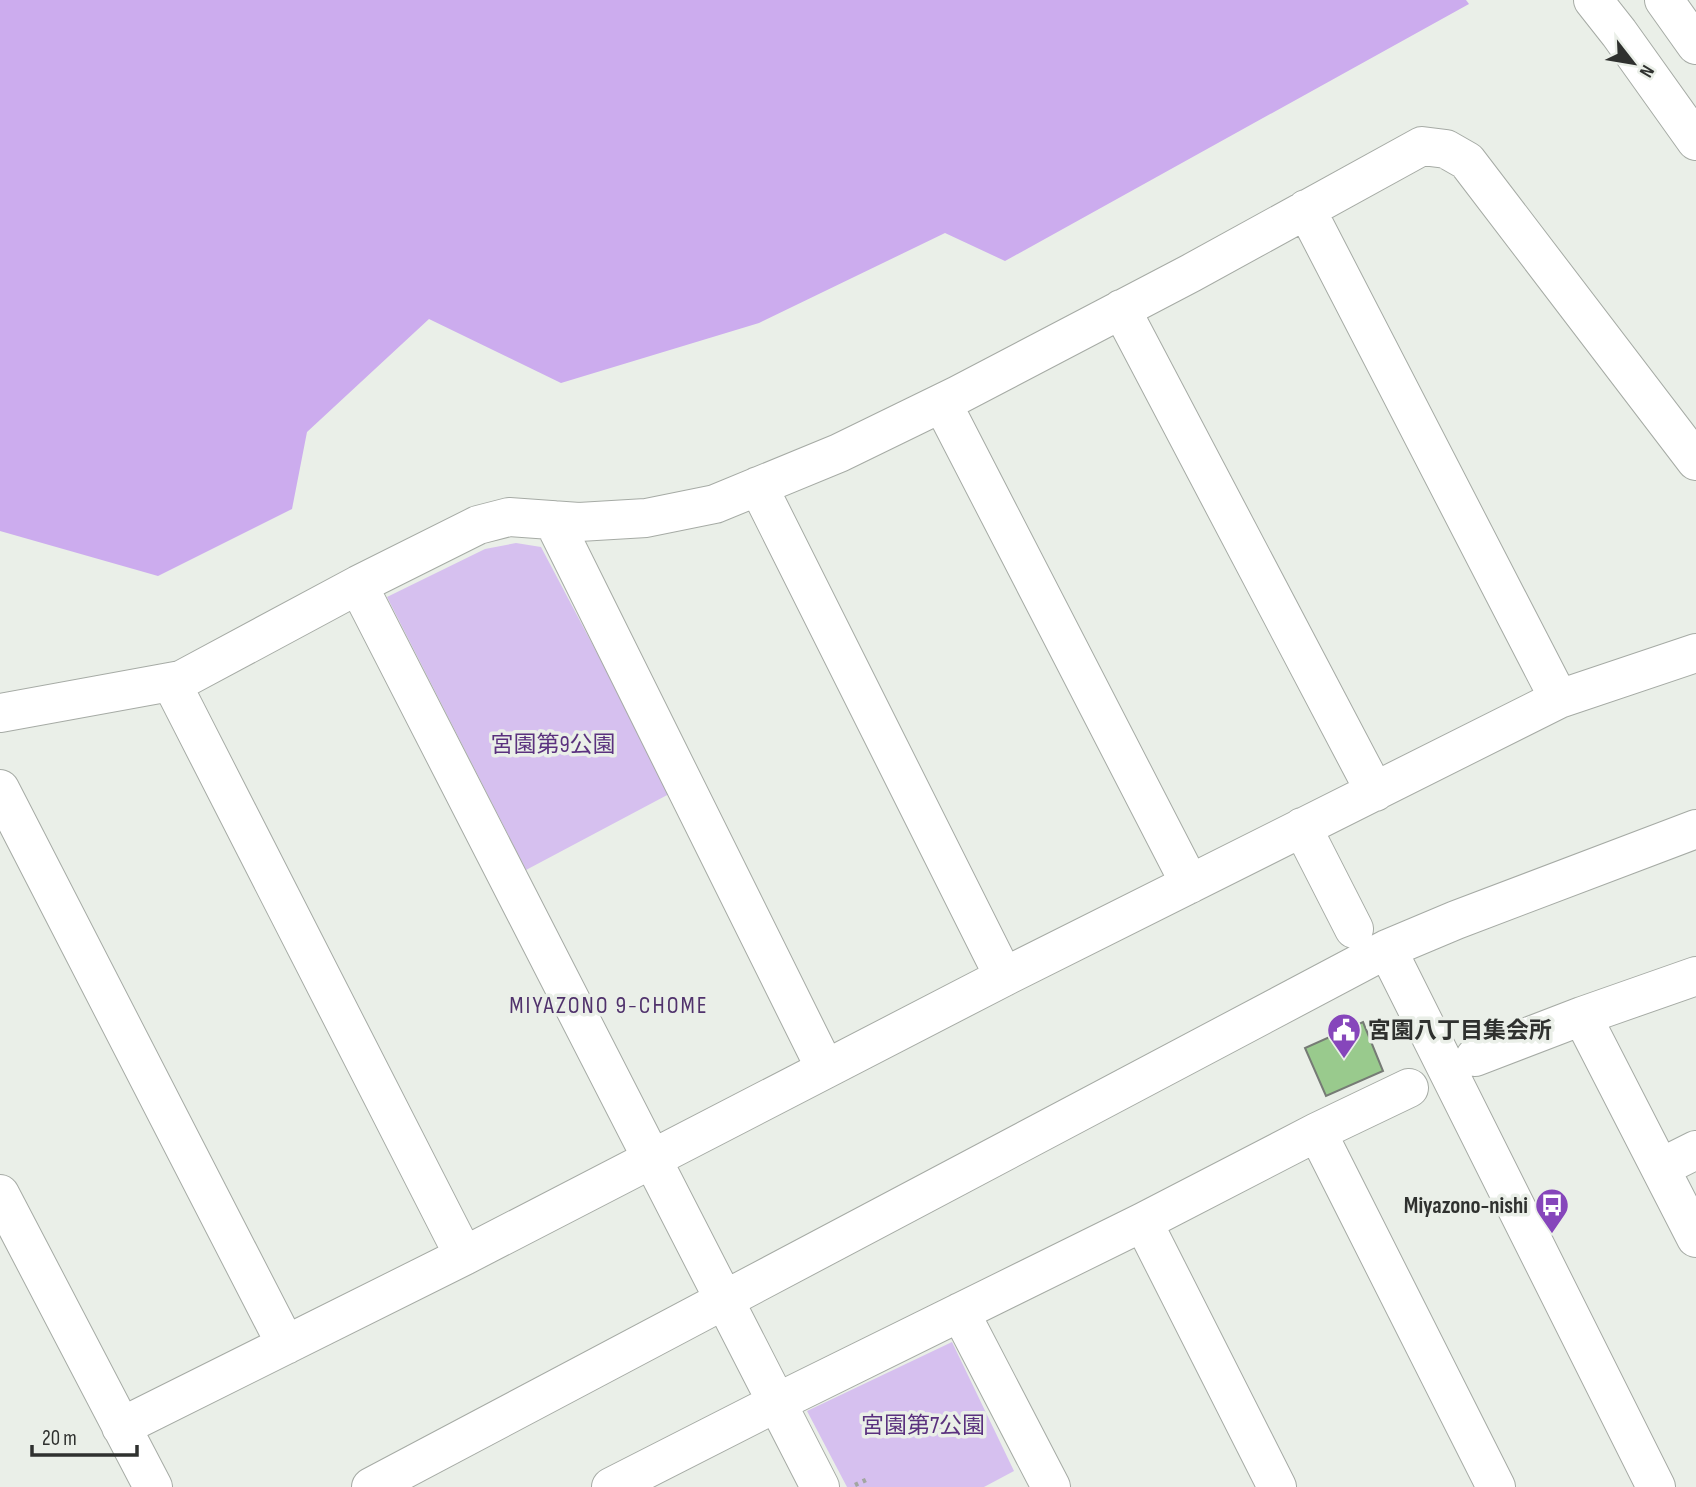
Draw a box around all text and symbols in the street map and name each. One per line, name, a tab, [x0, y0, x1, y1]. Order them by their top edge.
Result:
north arrow	[1598, 28, 1668, 98]
text: N	[1634, 61, 1659, 81]
park label: 宮園第9公園	[490, 731, 616, 759]
district label: MIYAZONO 9-CHOME	[509, 991, 709, 1020]
public building icon: 宮園八丁目集会所	[1325, 1011, 1363, 1060]
place label: 宮園八丁目集会所	[1368, 1017, 1552, 1045]
bus stop icon: Miyazono-nishi	[1533, 1186, 1571, 1235]
place label: Miyazono-nishi	[1404, 1192, 1528, 1220]
park label: 宮園第7公園	[861, 1412, 985, 1440]
scale bar	[32, 1414, 136, 1458]
text: 20 m	[42, 1426, 77, 1451]

